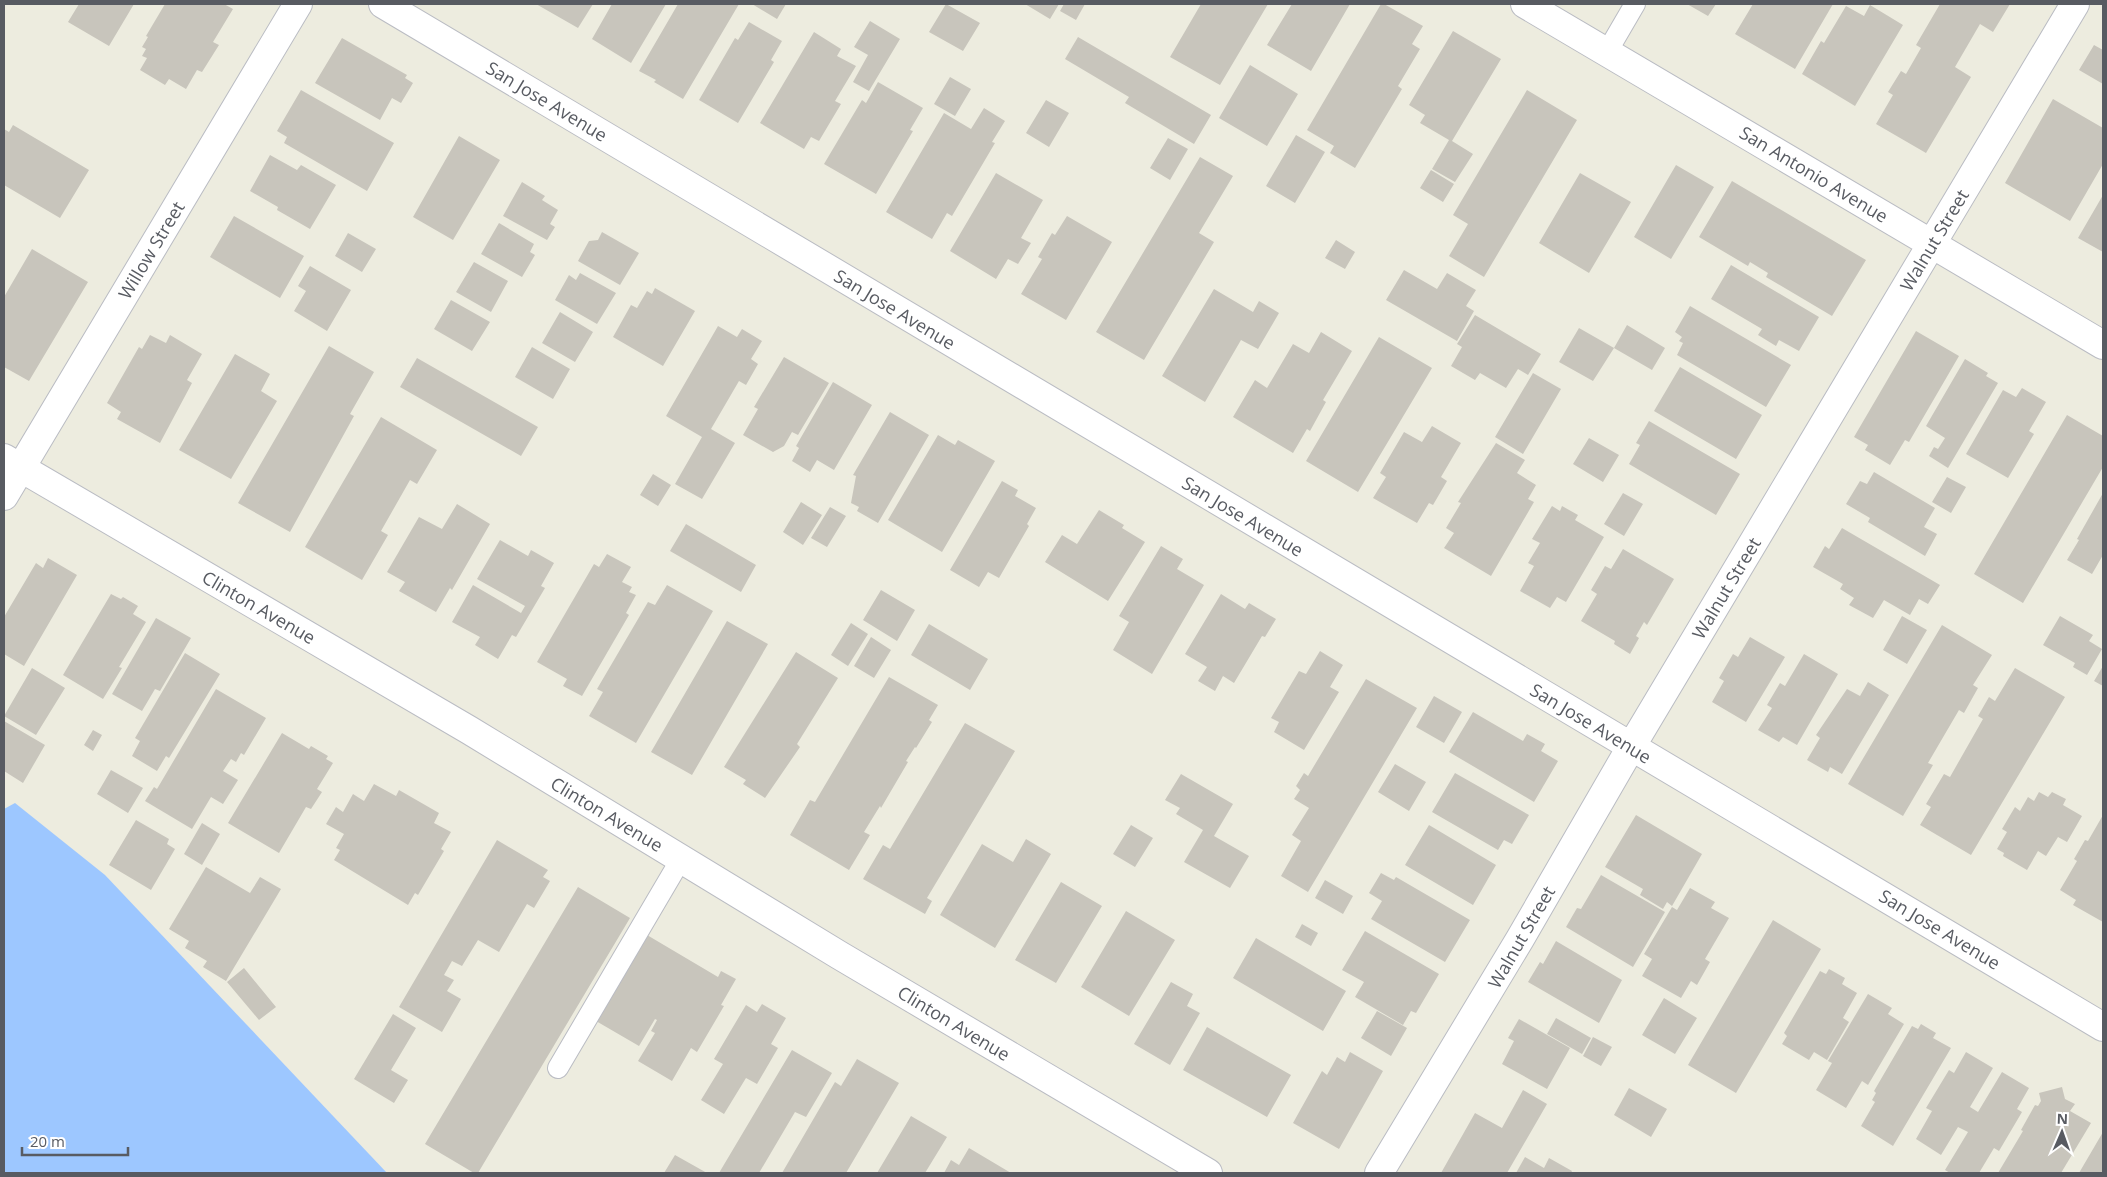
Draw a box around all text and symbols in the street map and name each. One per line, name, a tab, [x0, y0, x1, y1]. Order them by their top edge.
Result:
street label: San Jose Avenue	[482, 55, 612, 147]
street label: San Antonio Avenue	[1735, 120, 1893, 228]
street label: Walnut Street	[1894, 185, 1974, 295]
street label: Willow Street	[112, 197, 190, 303]
street label: San Jose Avenue	[830, 263, 960, 355]
street label: San Jose Avenue	[1178, 470, 1308, 562]
street label: Walnut Street	[1686, 533, 1766, 643]
street label: Clinton Avenue	[198, 565, 320, 649]
street label: San Jose Avenue	[1526, 677, 1656, 769]
street label: Clinton Avenue	[546, 771, 668, 857]
street label: Walnut Street	[1482, 881, 1560, 993]
street label: San Jose Avenue	[1875, 883, 2005, 975]
street label: Clinton Avenue	[893, 980, 1015, 1066]
north arrow	[2037, 1107, 2087, 1157]
text: N	[2056, 1109, 2068, 1128]
scale bar	[22, 1124, 129, 1156]
text: 20 m	[30, 1131, 65, 1151]

